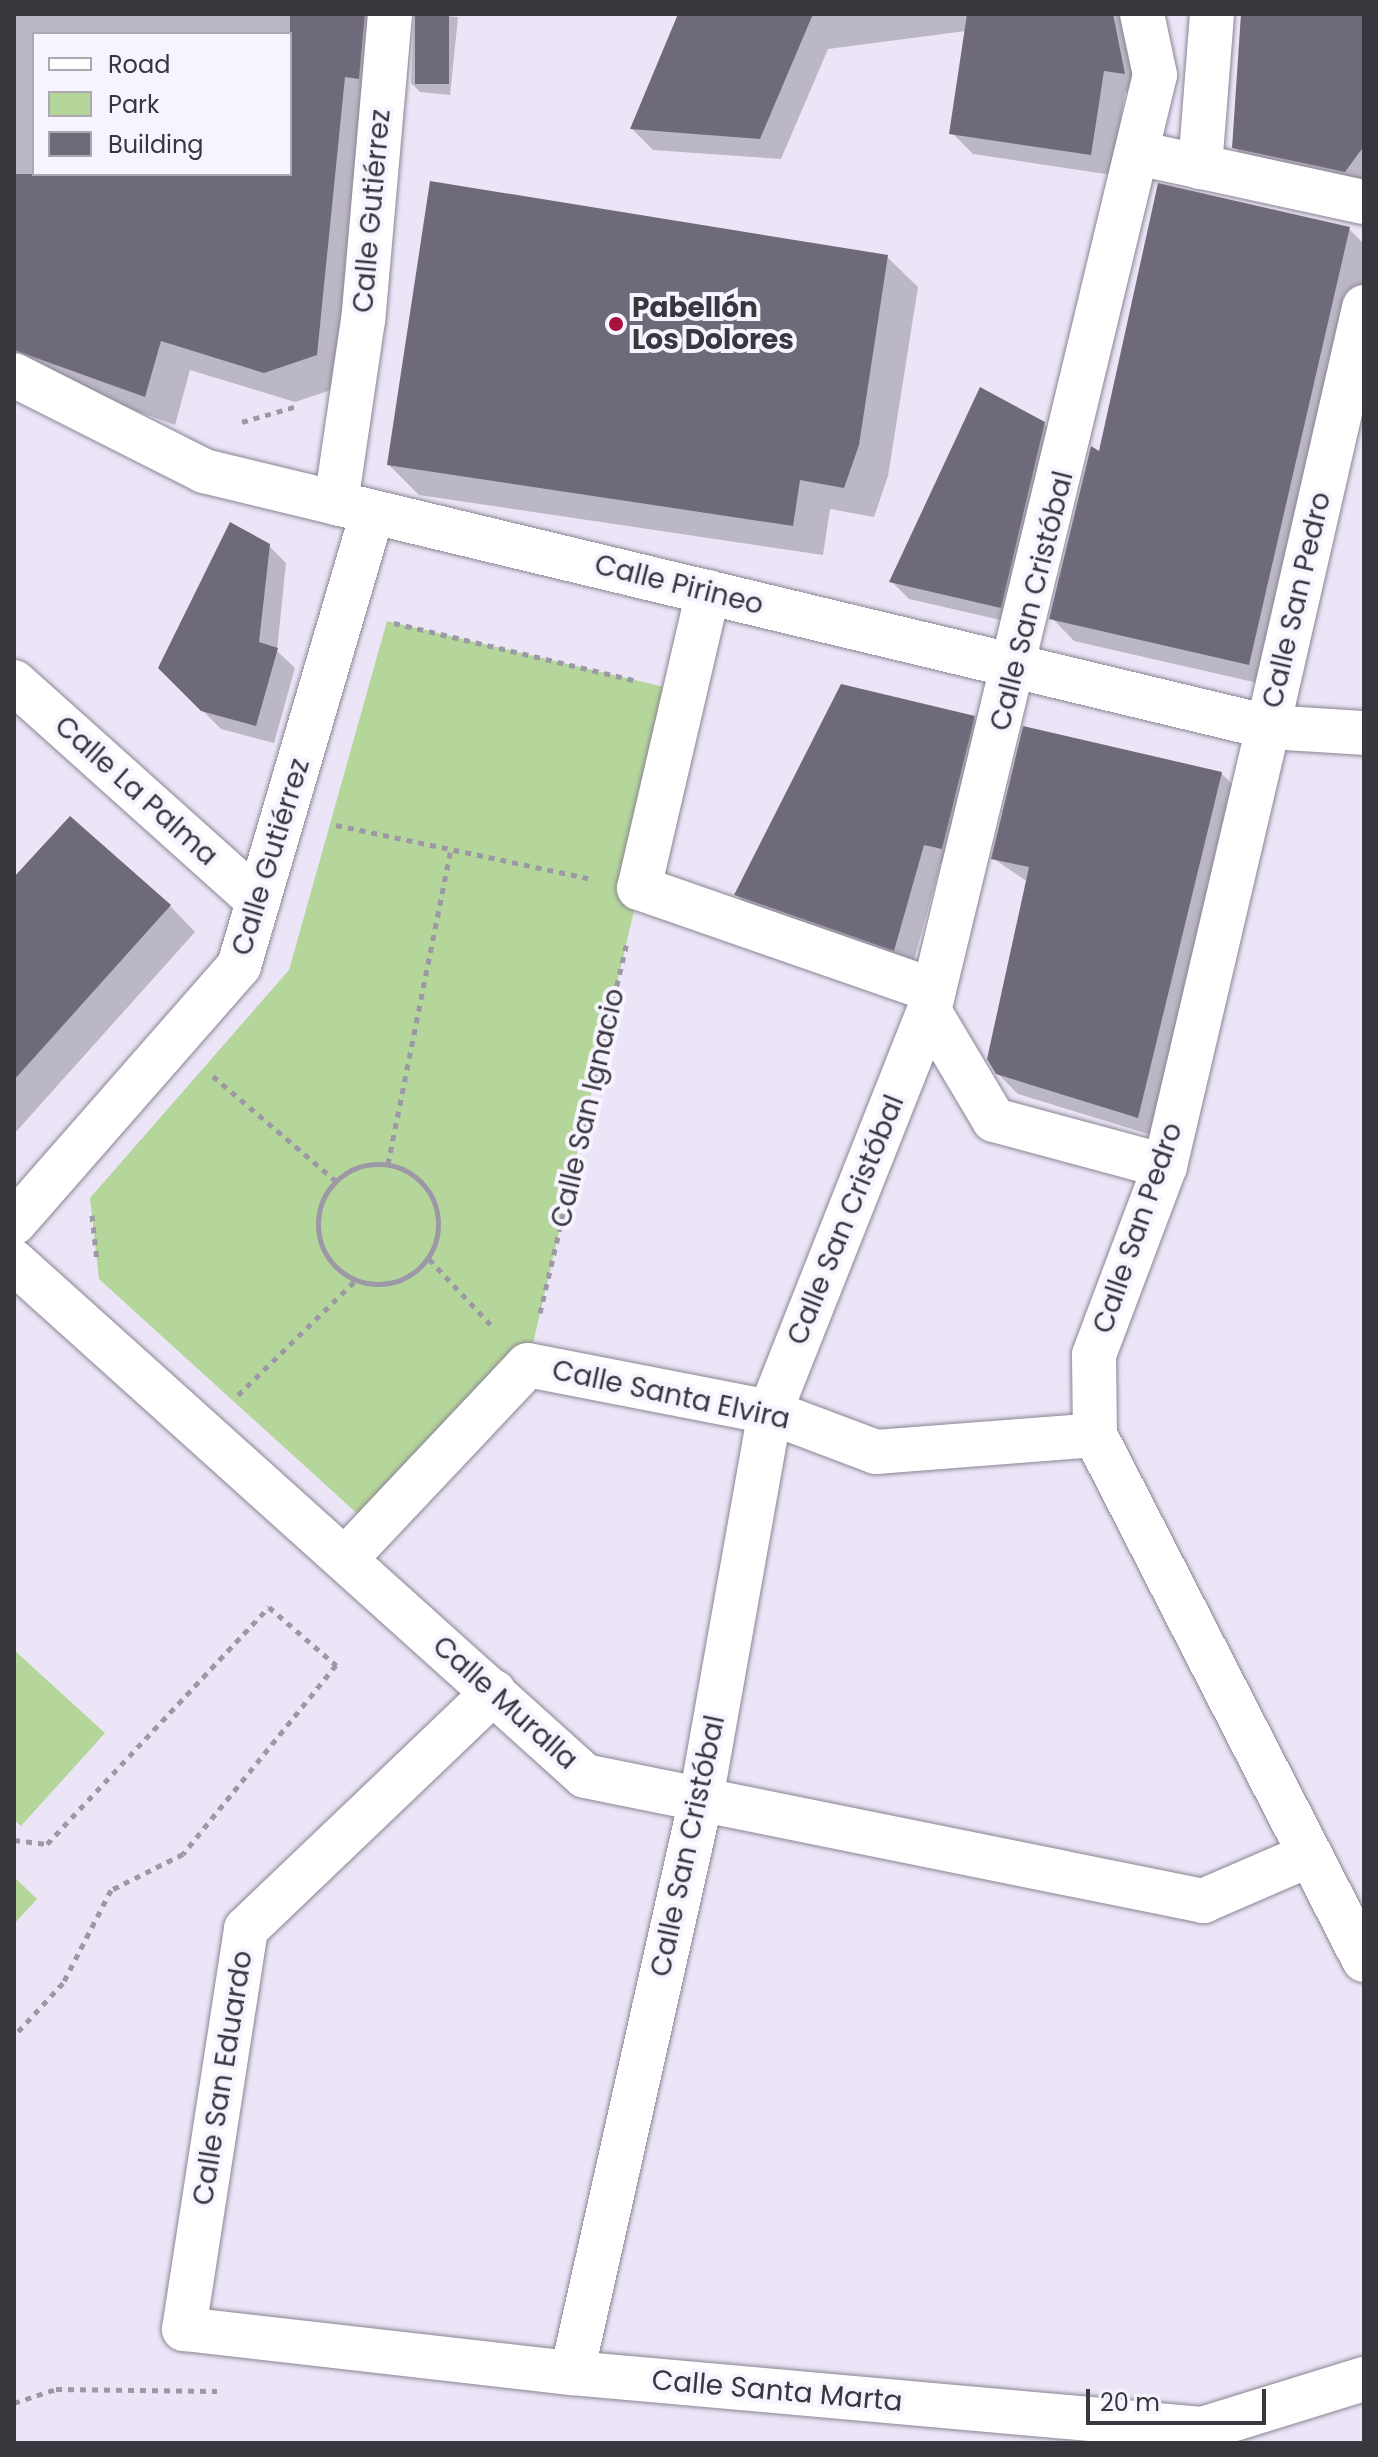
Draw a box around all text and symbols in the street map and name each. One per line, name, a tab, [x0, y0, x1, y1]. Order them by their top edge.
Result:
legend	[32, 32, 292, 176]
text: Road	[108, 48, 170, 81]
text: Park	[108, 88, 159, 121]
street label: Calle Gutiérrez	[346, 108, 398, 314]
text: Building	[108, 128, 204, 161]
place label: Pabellón Los Dolores	[632, 291, 794, 357]
marker: Pabellón Los Dolores	[607, 315, 625, 333]
street label: Calle San Cristóbal	[983, 468, 1081, 734]
street label: Calle San Pedro	[1256, 489, 1338, 711]
street label: Calle Pirineo	[591, 548, 767, 622]
street label: Calle La Palma	[48, 709, 224, 873]
street label: Calle Gutiérrez	[225, 754, 317, 960]
street label: Calle San Ignacio	[544, 985, 632, 1231]
street label: Calle San Cristóbal	[781, 1090, 911, 1350]
street label: Calle San Pedro	[1086, 1118, 1190, 1338]
street label: Calle Santa Elvira	[549, 1353, 793, 1437]
street label: Calle Muralla	[426, 1629, 584, 1777]
street label: Calle San Cristóbal	[644, 1712, 732, 1980]
street label: Calle San Eduardo	[186, 1948, 260, 2208]
street label: Calle Santa Marta	[650, 2363, 904, 2419]
scale bar	[1090, 2373, 1270, 2423]
text: 20 m	[1100, 2386, 1160, 2419]

